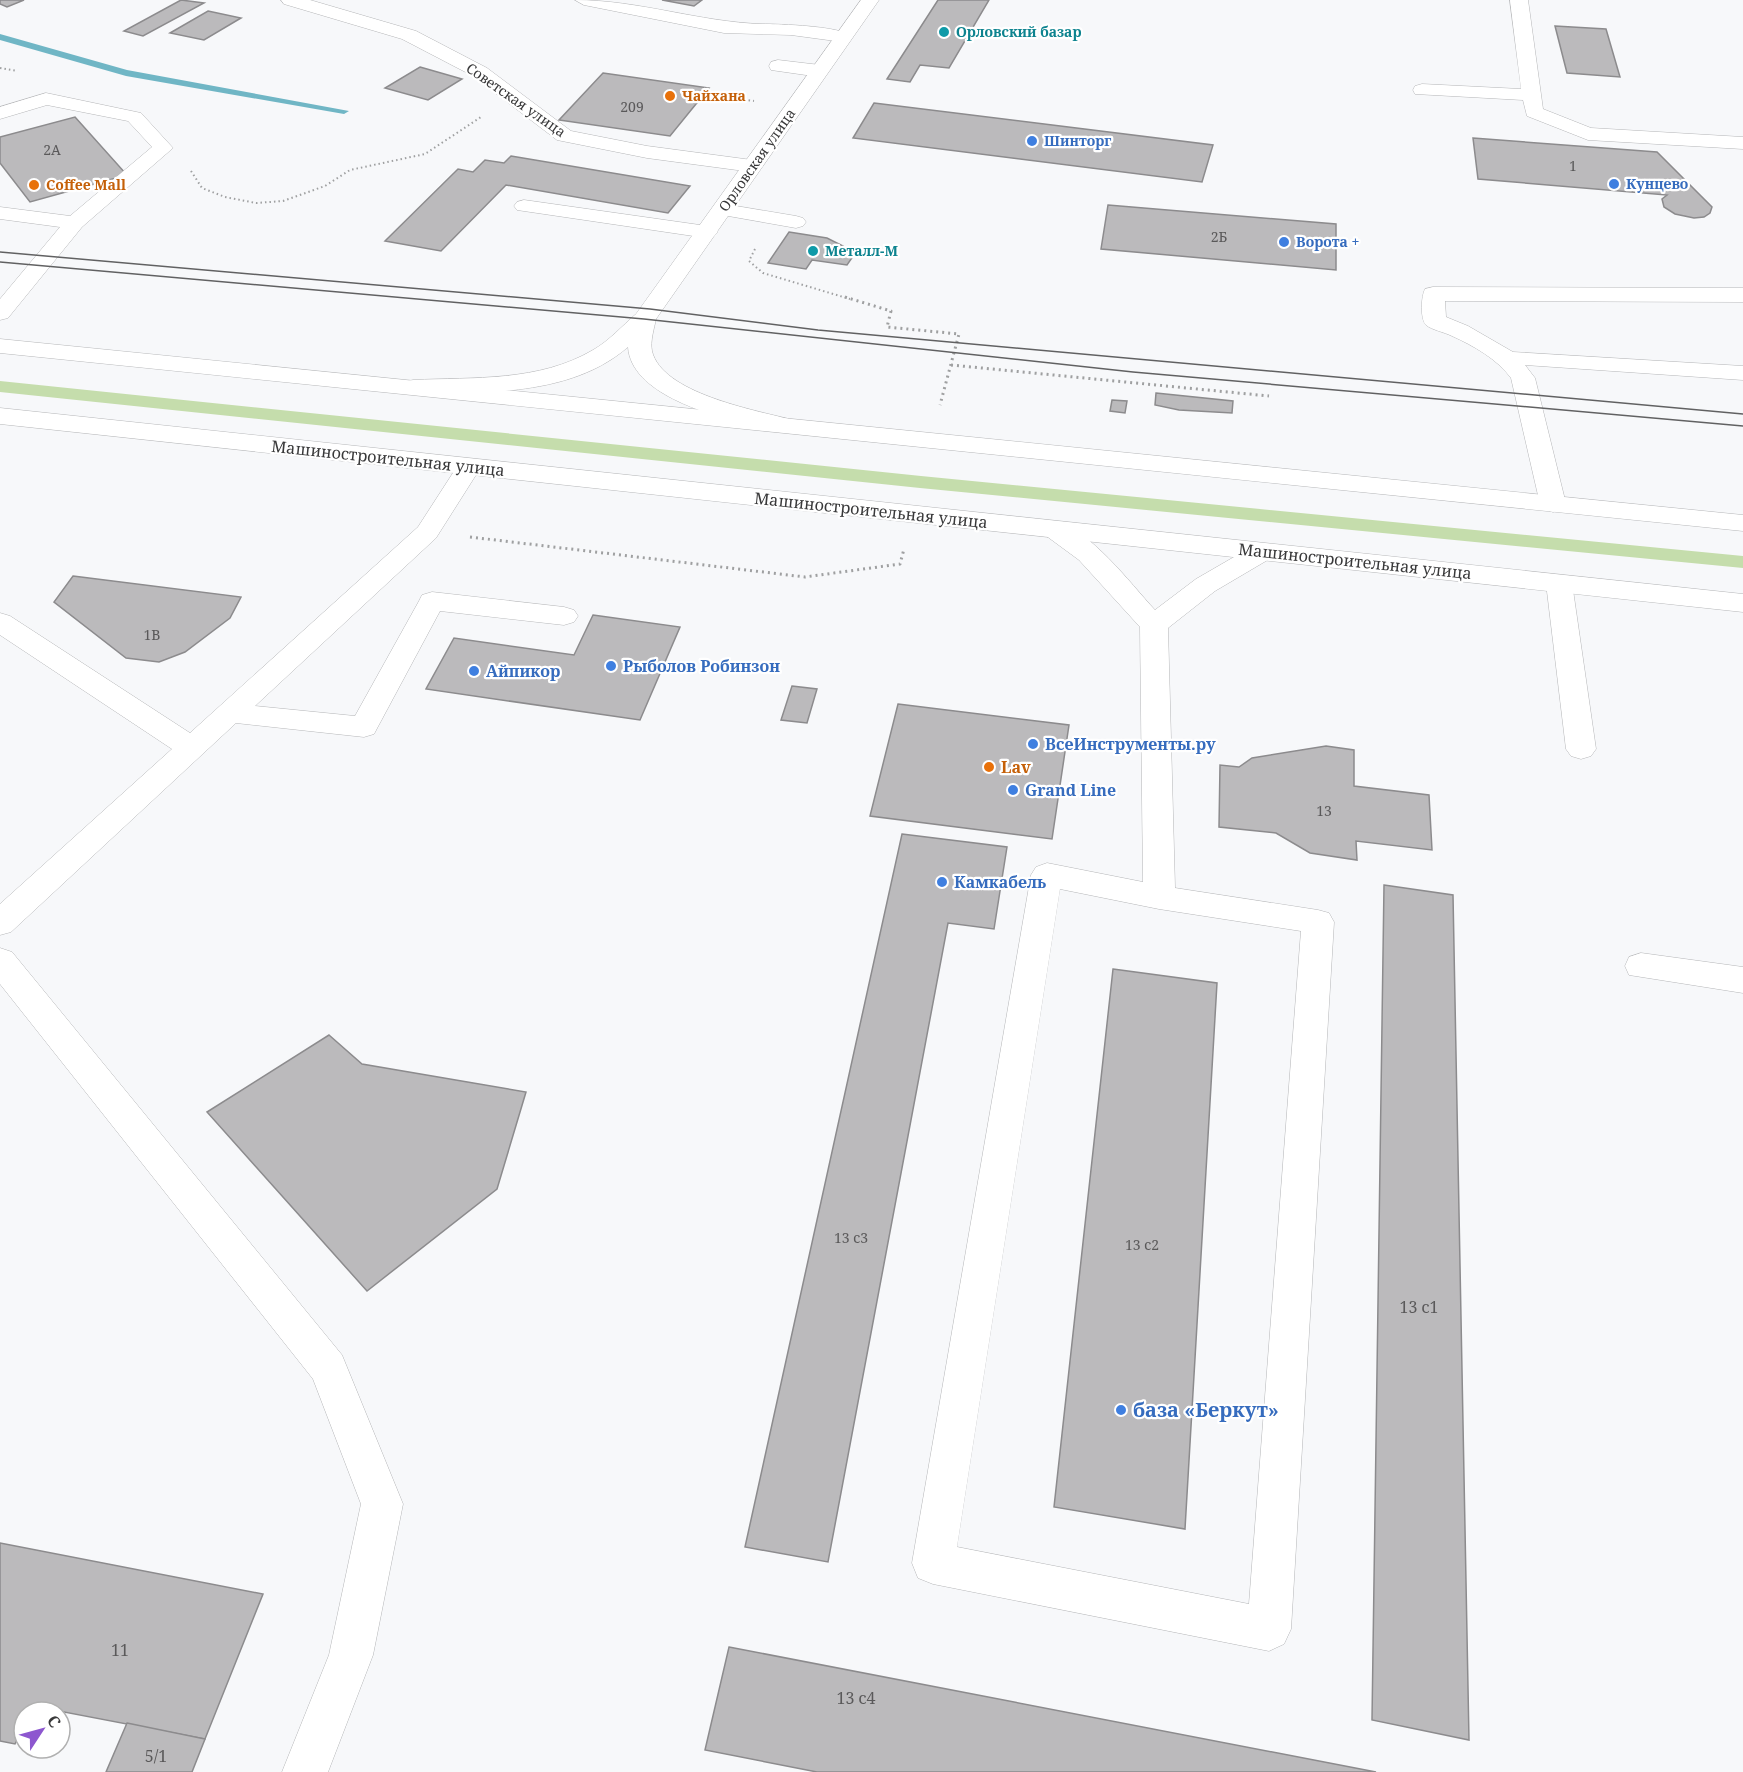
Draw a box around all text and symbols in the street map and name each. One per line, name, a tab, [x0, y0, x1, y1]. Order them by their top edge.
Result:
place label: Орловский базар	[956, 22, 1081, 41]
marker: Орловский базар	[937, 25, 951, 39]
street label: Советская улица	[463, 58, 570, 141]
place label: Чайхана	[682, 86, 746, 105]
marker: Чайхана	[663, 89, 677, 103]
house number: 209	[620, 97, 644, 116]
street label: Орловская улица	[714, 104, 799, 215]
place label: Шинторг	[1044, 131, 1111, 150]
marker: Шинторг	[1025, 134, 1039, 148]
house number: 2А	[43, 140, 61, 159]
house number: 1	[1569, 156, 1577, 175]
place label: Кунцево	[1626, 174, 1688, 193]
place label: Coffee Mall	[46, 175, 126, 194]
marker: Кунцево	[1607, 177, 1621, 191]
marker: Coffee Mall	[27, 178, 41, 192]
house number: 2Б	[1211, 227, 1227, 246]
place label: Ворота +	[1296, 232, 1359, 251]
marker: Ворота +	[1277, 235, 1291, 249]
place label: Металл-М	[825, 241, 898, 260]
marker: Металл-М	[806, 244, 820, 258]
street label: Машиностроительная улица	[270, 435, 506, 481]
street label: Машиностроительная улица	[753, 487, 989, 533]
street label: Машиностроительная улица	[1237, 538, 1473, 584]
house number: 1В	[144, 625, 161, 644]
place label: Рыболов Робинзон	[623, 655, 780, 677]
marker: Рыболов Робинзон	[604, 659, 618, 673]
place label: Айпикор	[486, 660, 560, 682]
marker: Айпикор	[467, 664, 481, 678]
place label: ВсеИнструменты.ру	[1045, 733, 1216, 755]
marker: ВсеИнструменты.ру	[1026, 737, 1040, 751]
place label: Lav	[1001, 756, 1031, 778]
marker: Lav	[982, 760, 996, 774]
place label: Grand Line	[1025, 779, 1116, 801]
marker: Grand Line	[1006, 783, 1020, 797]
house number: 13	[1316, 801, 1332, 820]
place label: Камкабель	[954, 871, 1046, 893]
marker: Камкабель	[935, 875, 949, 889]
house number: 13 с3	[834, 1228, 868, 1247]
house number: 13 с2	[1125, 1235, 1159, 1254]
house number: 13 с1	[1400, 1296, 1438, 1318]
place label: база «Беркут»	[1133, 1396, 1279, 1423]
marker: база «Беркут»	[1114, 1403, 1128, 1417]
house number: 11	[111, 1639, 129, 1661]
house number: 13 с4	[837, 1687, 875, 1709]
north arrow	[12, 1700, 72, 1760]
text: С	[42, 1710, 66, 1732]
house number: 5/1	[145, 1745, 167, 1767]

